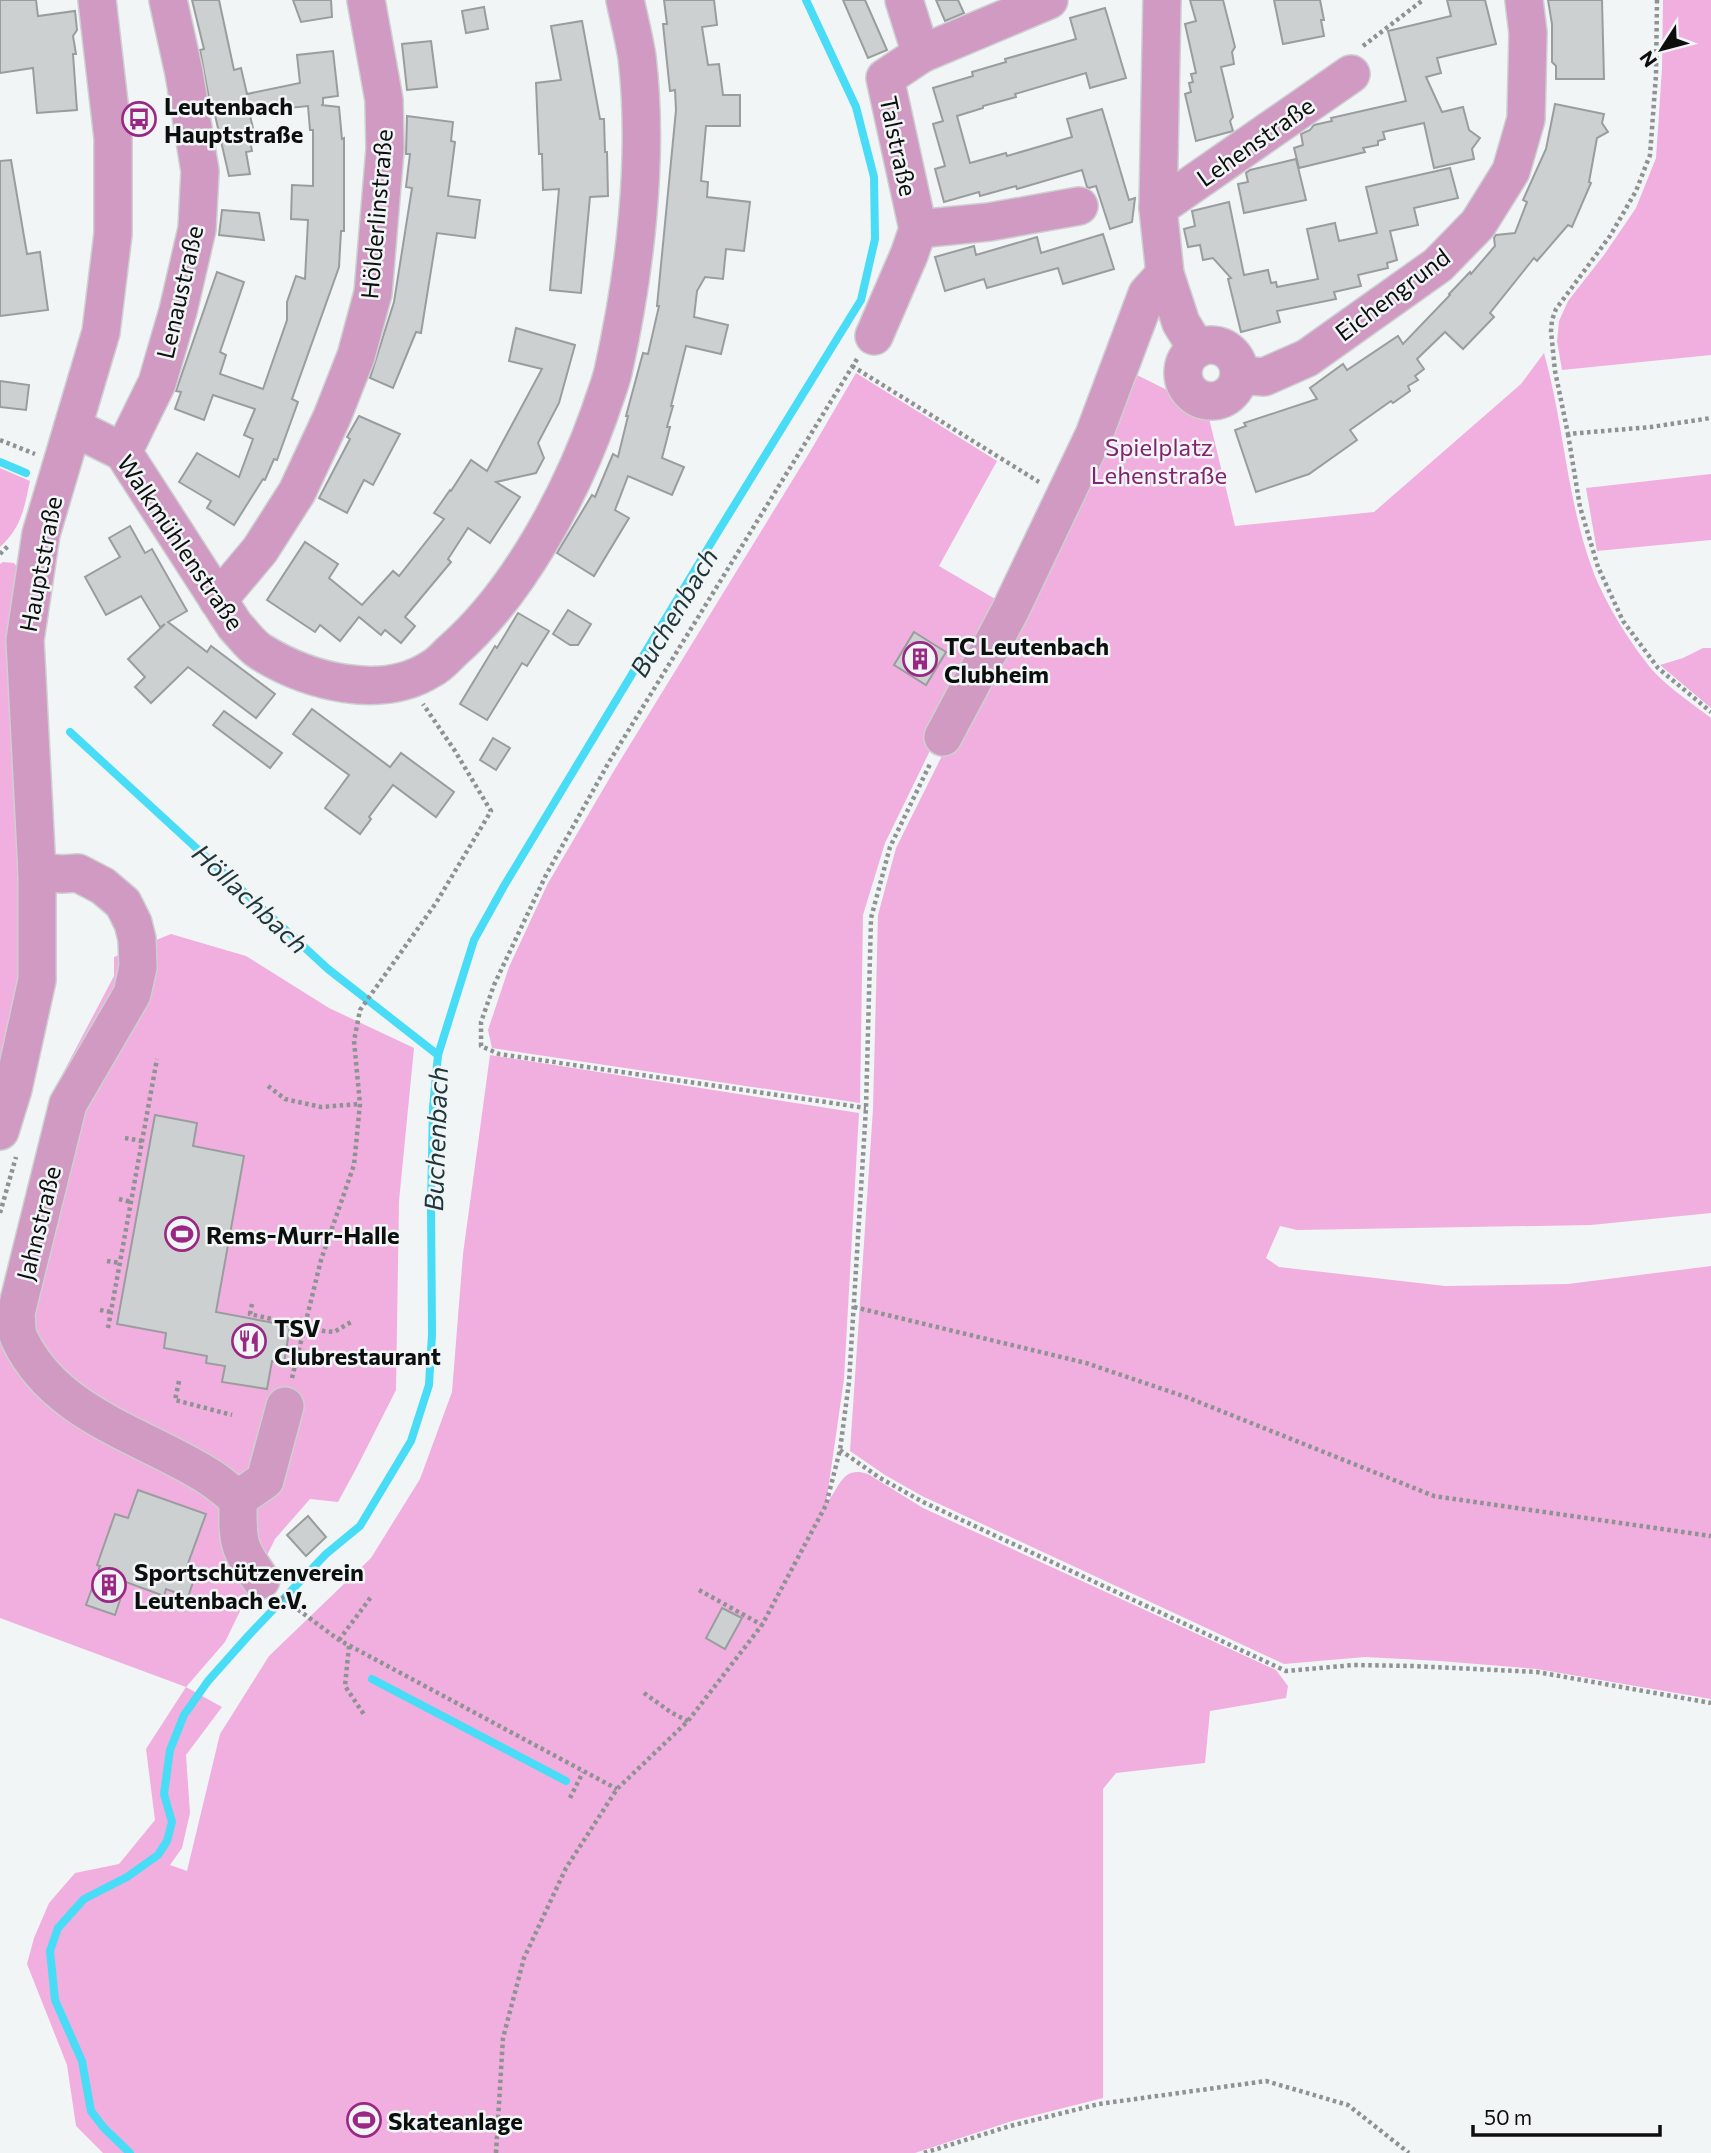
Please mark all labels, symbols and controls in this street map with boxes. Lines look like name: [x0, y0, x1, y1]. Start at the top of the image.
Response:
north arrow: [1627, 14, 1697, 84]
text: N: [1634, 47, 1661, 72]
street label: Lehenstraße: [1191, 90, 1319, 192]
place label: Leutenbach Hauptstraße: [164, 91, 303, 148]
street label: Talstraße: [874, 93, 924, 199]
bus stop icon: Leutenbach Hauptstraße: [120, 100, 158, 138]
street label: Hölderlinstraße: [354, 128, 398, 300]
street label: Lenaustraße: [150, 223, 208, 361]
street label: Eichengrund: [1329, 241, 1455, 347]
park label: Spielplatz Lehenstraße: [1091, 432, 1227, 489]
street label: Walkmühlenstraße: [112, 449, 250, 635]
street label: Hauptstraße: [13, 494, 67, 634]
water label: Buchenbach: [623, 542, 723, 682]
place label: TC Leutenbach Clubheim: [944, 631, 1109, 688]
building icon: TC Leutenbach Clubheim: [901, 640, 939, 678]
water label: Höllachbach: [187, 837, 315, 959]
water label: Buchenbach: [417, 1066, 453, 1212]
street label: Jahnstraße: [10, 1163, 66, 1283]
sports icon: Rems-Murr-Halle: [163, 1215, 201, 1253]
place label: Rems-Murr-Halle: [206, 1220, 400, 1249]
place label: TSV Clubrestaurant: [274, 1313, 441, 1370]
restaurant icon: TSV Clubrestaurant: [230, 1322, 268, 1360]
place label: Sportschützenverein Leutenbach e.V.: [134, 1557, 364, 1614]
building icon: Sportschützenverein Leutenbach e.V.: [90, 1566, 128, 1604]
scale bar: [1473, 2094, 1660, 2138]
sports icon: Skateanlage: [345, 2101, 383, 2139]
text: 50 m: [1484, 2104, 1532, 2129]
place label: Skateanlage: [388, 2106, 523, 2135]

